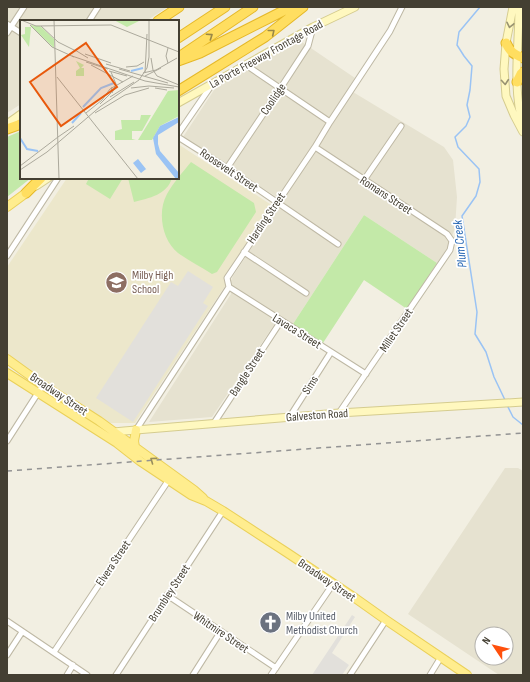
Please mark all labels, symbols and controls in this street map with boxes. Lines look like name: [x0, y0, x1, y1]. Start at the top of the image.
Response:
street label: La Porte Freeway Frontage Road: [207, 17, 326, 92]
inset map: [20, 20, 179, 179]
one-way arrow: [506, 22, 514, 28]
one-way arrow: [267, 30, 274, 37]
one-way arrow: [206, 34, 213, 41]
one-way arrow: [500, 79, 509, 85]
street label: Coolidge: [257, 80, 290, 118]
street label: Roosevelt Street: [197, 145, 261, 196]
street label: Romans Street: [357, 173, 415, 218]
street label: Harding Street: [244, 190, 289, 247]
water label: Plum Creek: [449, 218, 470, 269]
place label: Milby High School: [132, 268, 173, 297]
school or university icon: Milby High School: [103, 269, 129, 295]
street label: Millet Street: [376, 305, 417, 355]
street label: Lavaca Street: [270, 311, 324, 352]
street label: Bangle Street: [226, 345, 269, 399]
street label: Broadway Street: [27, 370, 91, 419]
street label: Sims: [299, 373, 322, 397]
street label: Galveston Road: [286, 406, 349, 425]
one-way arrow: [151, 458, 158, 465]
street label: Elvera Street: [93, 537, 134, 589]
street label: Broadway Street: [295, 556, 359, 605]
street label: Brumbley Street: [145, 562, 194, 625]
street label: Whitmire Street: [190, 608, 252, 657]
place label: Milby United Methodist Church: [286, 609, 358, 638]
church icon: Milby United Methodist Church: [257, 610, 283, 636]
north arrow: [474, 626, 514, 666]
text: N: [479, 634, 493, 647]

